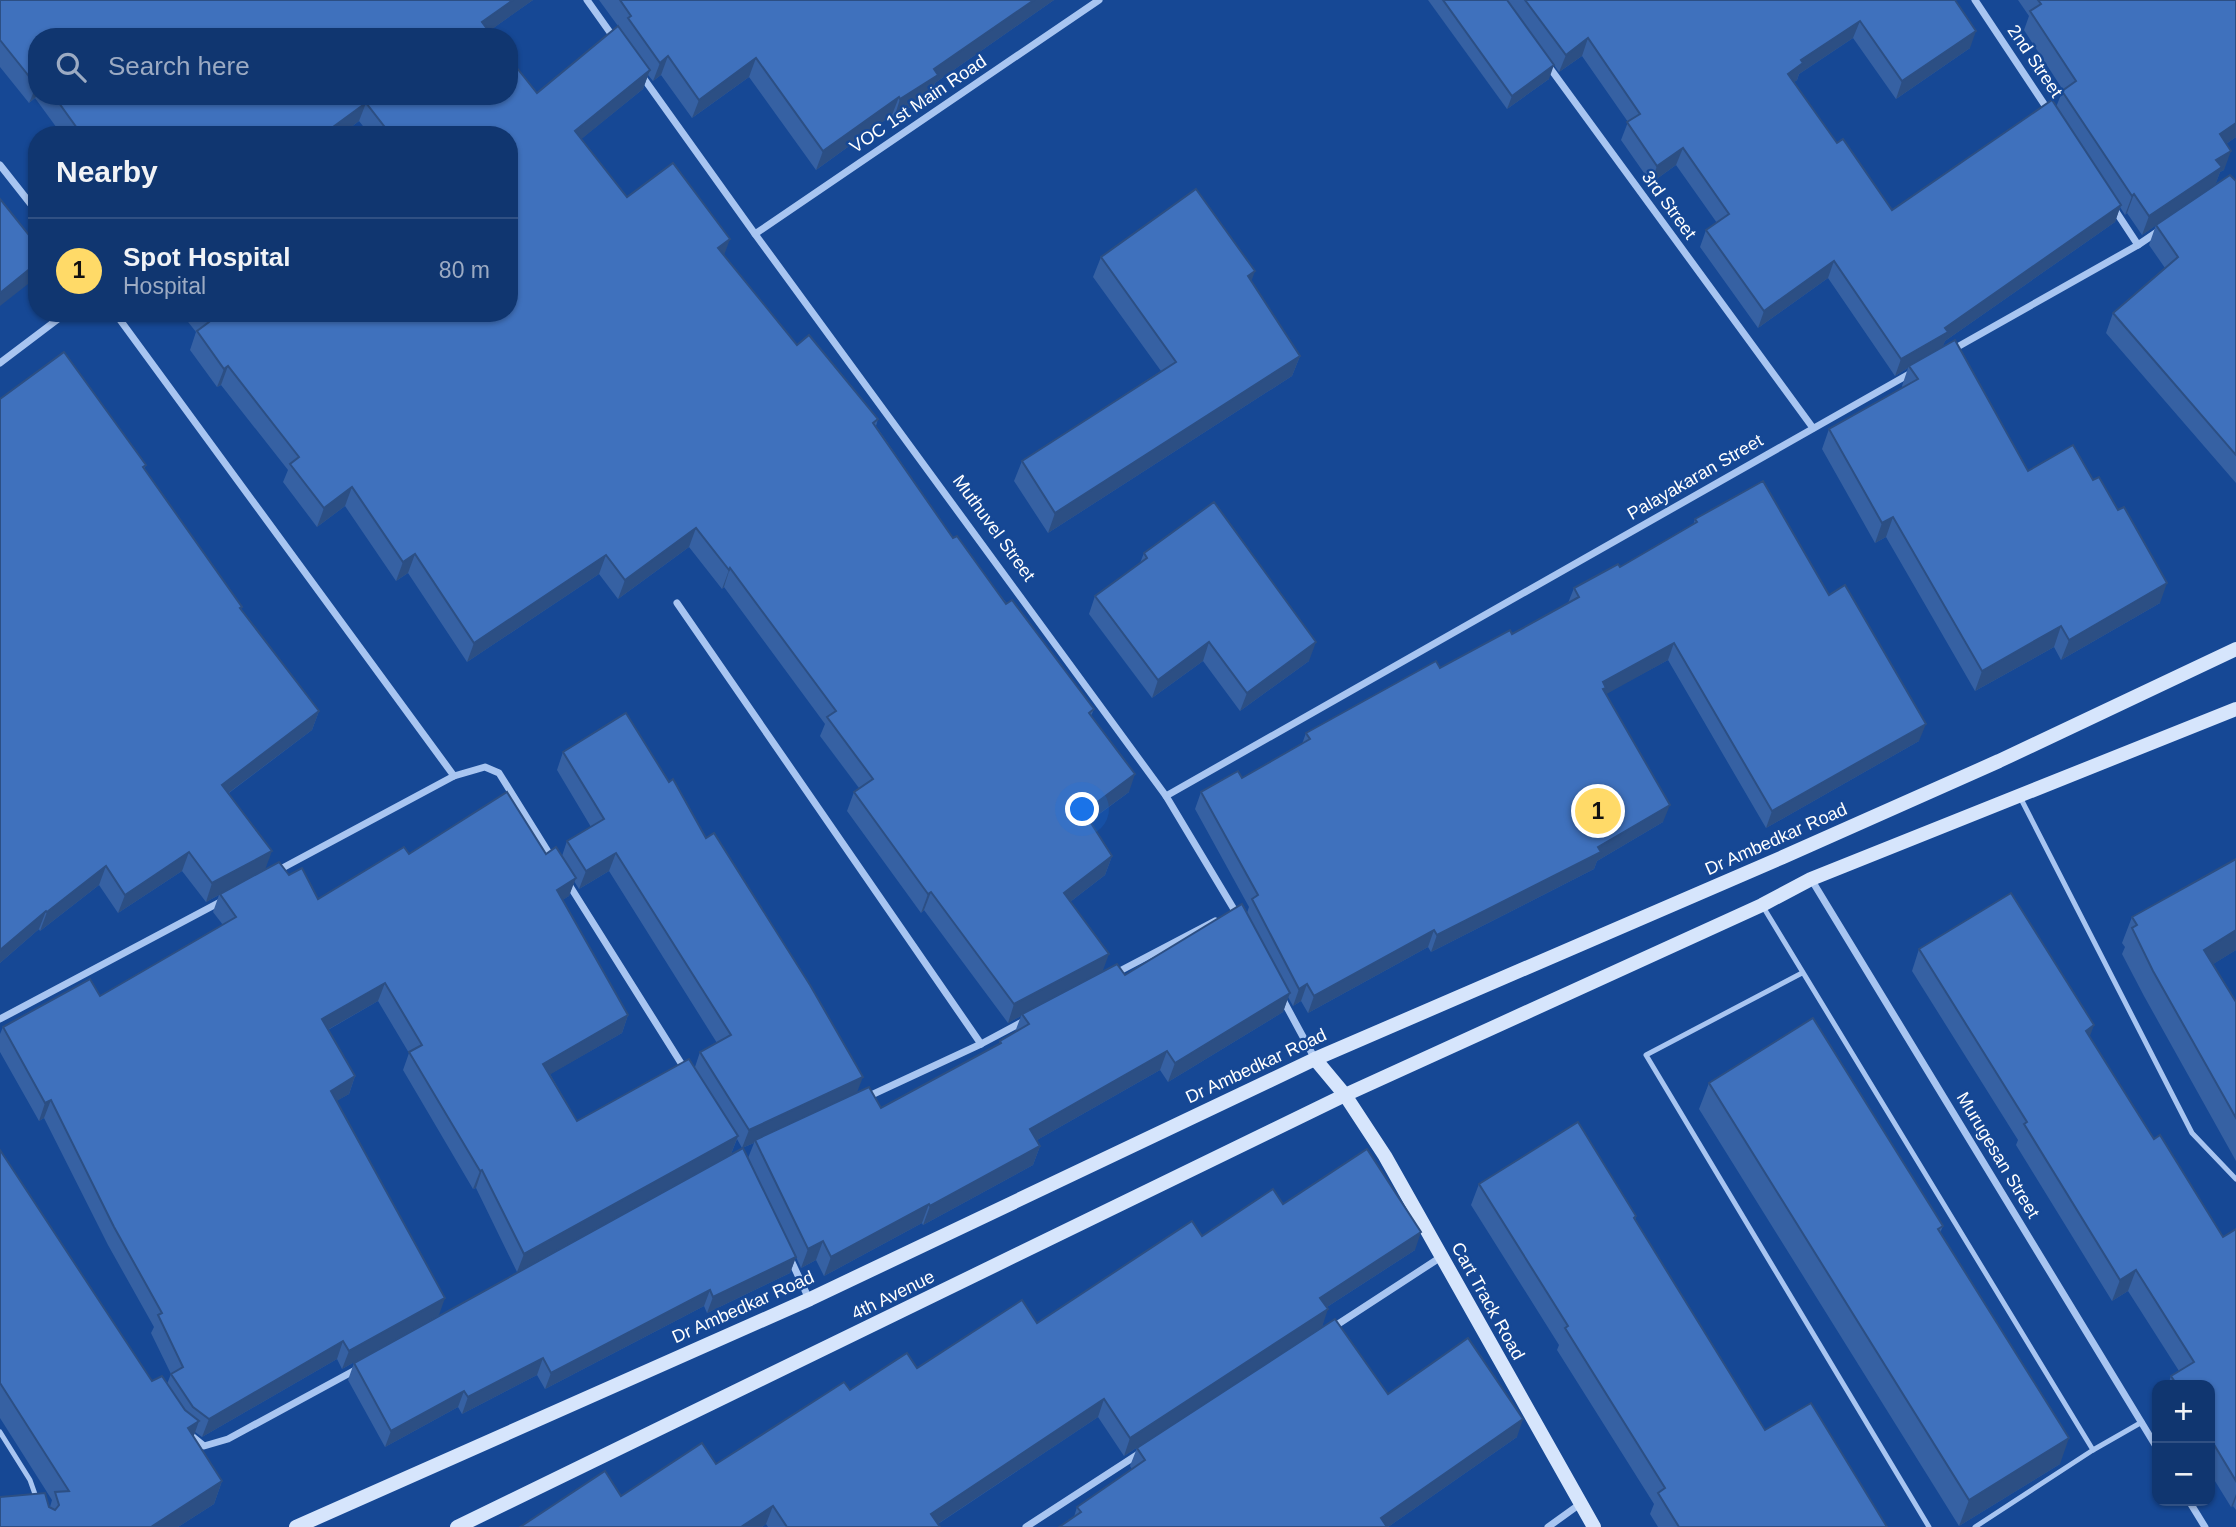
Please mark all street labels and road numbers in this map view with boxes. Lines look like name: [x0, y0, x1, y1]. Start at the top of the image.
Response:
street label: 2nd Street: [2003, 21, 2067, 101]
street label: VOC 1st Main Road: [846, 51, 990, 157]
street label: 3rd Street: [1638, 167, 1700, 243]
street label: Palayakaran Street: [1624, 430, 1766, 524]
street label: Muthuvel Street: [949, 471, 1039, 585]
street label: Dr Ambedkar Road: [1702, 799, 1850, 879]
street label: Dr Ambedkar Road: [1182, 1025, 1330, 1107]
street label: Murugesan Street: [1953, 1089, 2043, 1221]
street label: Cart Track Road: [1447, 1239, 1529, 1363]
street label: 4th Avenue: [848, 1266, 938, 1324]
street label: Dr Ambedkar Road: [669, 1267, 817, 1347]

